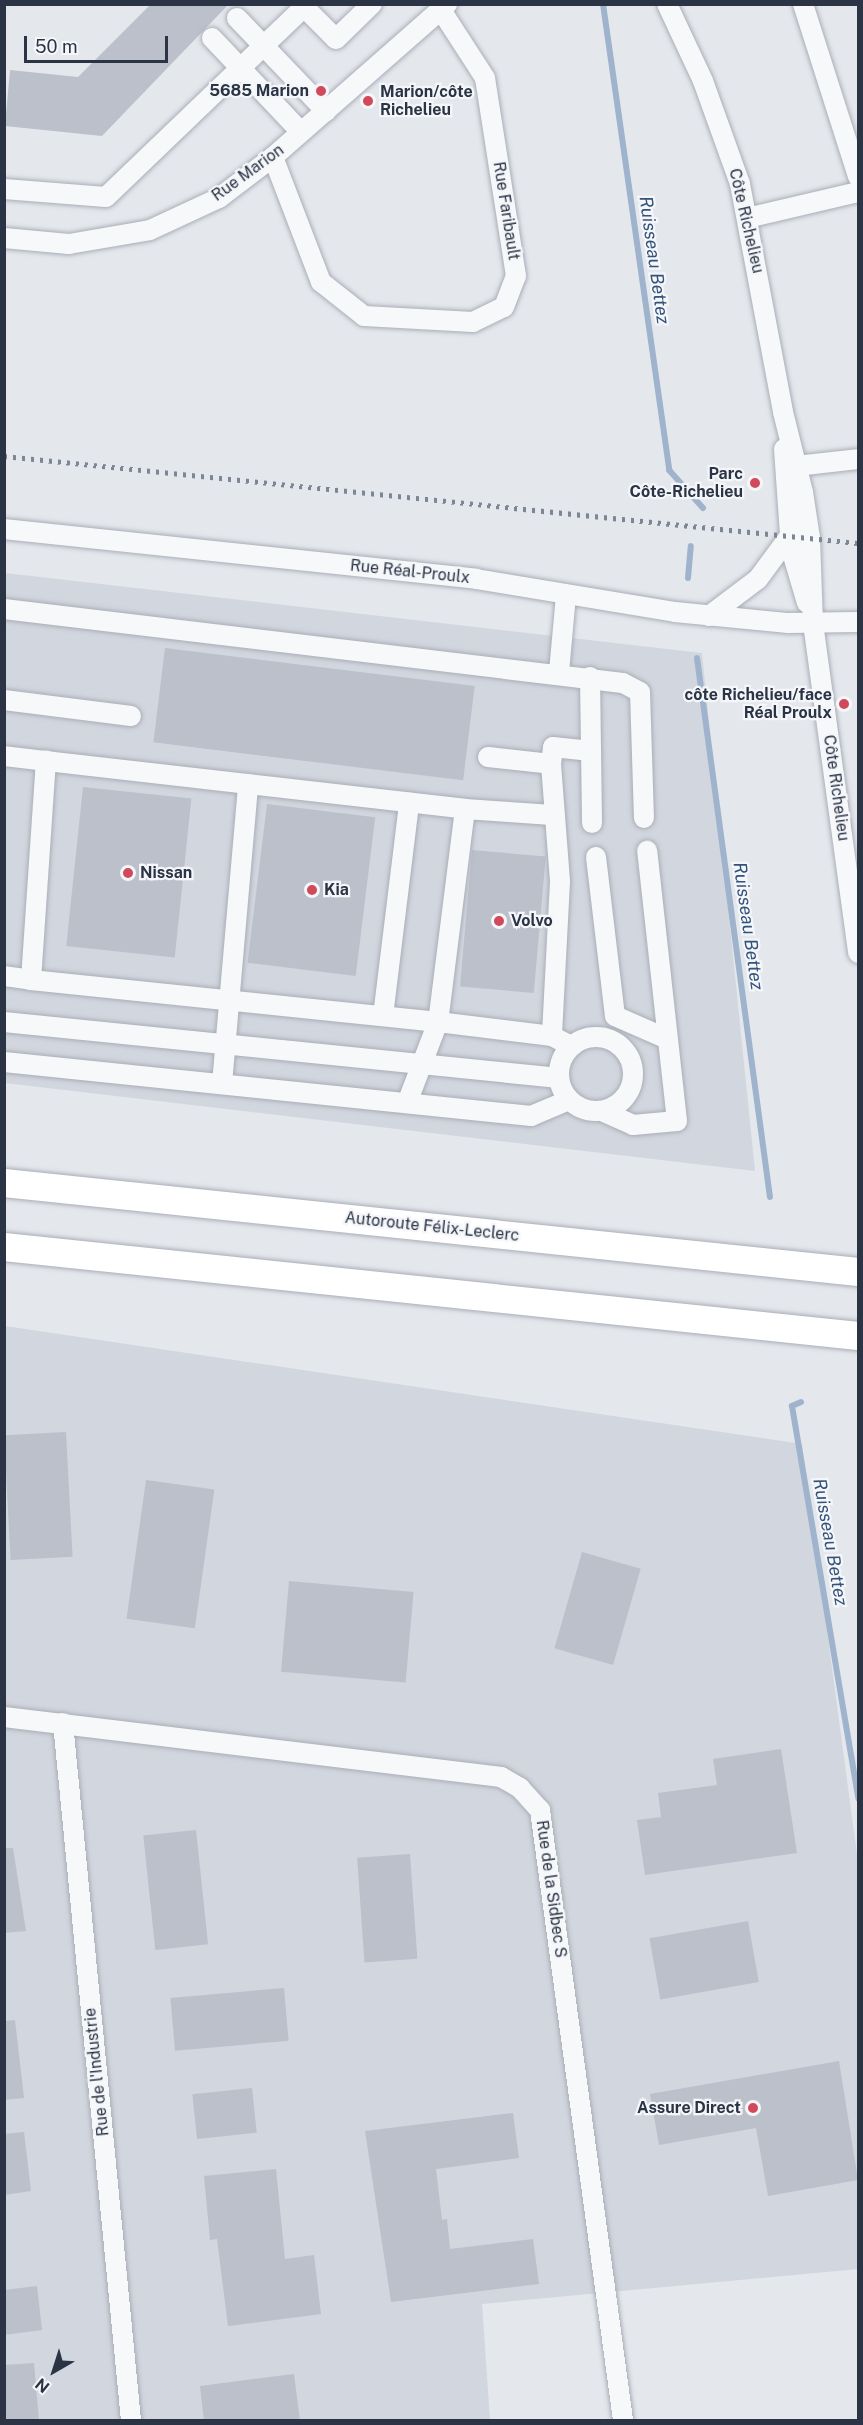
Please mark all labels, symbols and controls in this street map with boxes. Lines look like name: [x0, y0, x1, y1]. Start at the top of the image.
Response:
scale bar: [27, 24, 171, 62]
text: 50 m: [35, 36, 78, 57]
place label: 5685 Marion: [209, 81, 309, 101]
place label: Marion/côte Richelieu: [380, 82, 473, 120]
marker: 5685 Marion: [314, 84, 328, 98]
marker: Marion/côte Richelieu: [361, 94, 375, 108]
street label: Rue Marion: [208, 140, 288, 206]
street label: Rue Faribault: [489, 160, 523, 262]
street label: Côte Richelieu: [725, 167, 767, 275]
water label: Ruisseau Bettez: [634, 195, 674, 325]
place label: Parc Côte-Richelieu: [630, 464, 743, 502]
marker: Parc Côte-Richelieu: [748, 476, 762, 490]
street label: Rue Réal-Proulx: [349, 556, 471, 588]
place label: côte Richelieu/face Réal Proulx: [685, 685, 832, 723]
marker: côte Richelieu/face Réal Proulx: [837, 697, 851, 711]
street label: Côte Richelieu: [819, 734, 853, 842]
water label: Ruisseau Bettez: [728, 861, 768, 991]
place label: Nissan: [140, 863, 192, 883]
marker: Nissan: [121, 866, 135, 880]
place label: Kia: [324, 880, 349, 900]
marker: Kia: [305, 883, 319, 897]
place label: Volvo: [511, 911, 553, 931]
marker: Volvo: [492, 914, 506, 928]
street label: Autoroute Félix-Leclerc: [344, 1208, 520, 1246]
water label: Ruisseau Bettez: [808, 1477, 852, 1607]
street label: Rue de la Sidbec S: [532, 1819, 570, 1959]
street label: Rue de l'Industrie: [81, 2007, 113, 2137]
place label: Assure Direct: [637, 2098, 741, 2118]
marker: Assure Direct: [746, 2101, 760, 2115]
north arrow: [24, 2341, 84, 2401]
text: N: [32, 2374, 53, 2397]

